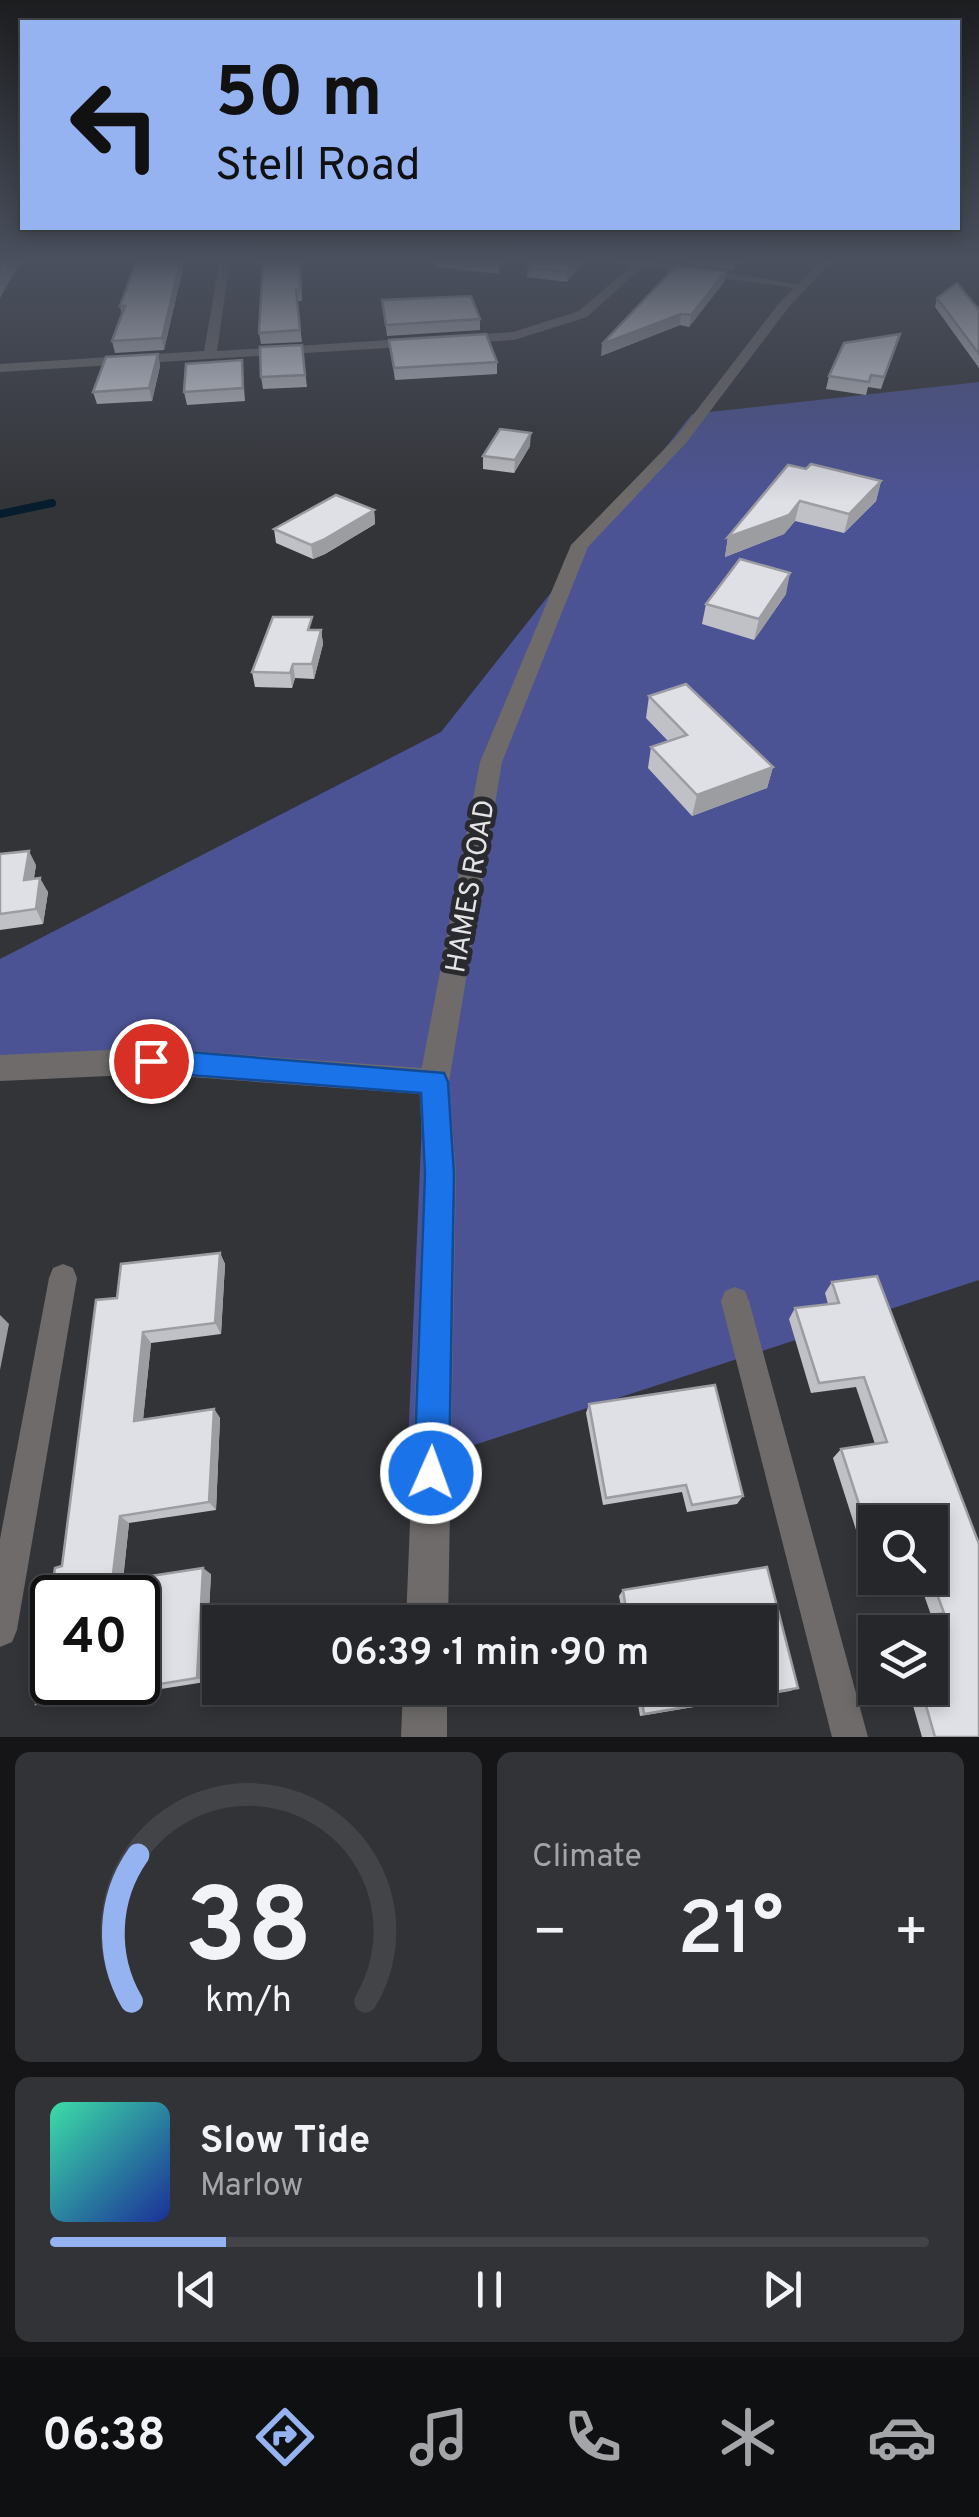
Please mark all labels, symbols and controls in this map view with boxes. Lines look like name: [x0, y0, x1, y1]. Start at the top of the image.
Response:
text: 50 m: [215, 52, 382, 141]
icon: left: [50, 60, 180, 190]
text: Stell Road: [215, 139, 421, 196]
street label: HAMES ROAD: [439, 797, 505, 976]
pin: [109, 1019, 194, 1104]
icon: arrive: [124, 1034, 179, 1089]
position arrow: [379, 1421, 483, 1525]
map controls: [858, 1505, 948, 1705]
button: search: [858, 1505, 948, 1595]
speed limit sign: 40: [30, 1575, 160, 1705]
button: layers: [858, 1615, 948, 1705]
text: 06:39 · 1 min · 90 m: [330, 1630, 649, 1679]
text: Climate: [532, 1838, 642, 1878]
text: 38: [185, 1867, 312, 1999]
text: 21°: [677, 1886, 784, 1981]
text: −: [532, 1900, 567, 1970]
text: +: [894, 1900, 929, 1970]
text: km/h: [205, 1979, 292, 2025]
text: Slow Tide: [200, 2118, 370, 2167]
text: Marlow: [200, 2167, 303, 2207]
icon: previous: [169, 2262, 224, 2317]
icon: pause: [462, 2262, 517, 2317]
icon: next: [755, 2262, 810, 2317]
icon: directions: [250, 2402, 320, 2472]
icon: music: [404, 2402, 474, 2472]
icon: phone: [558, 2402, 628, 2472]
icon: climate: [713, 2402, 783, 2472]
icon: car: [867, 2402, 937, 2472]
text: 06:38: [42, 2409, 166, 2466]

